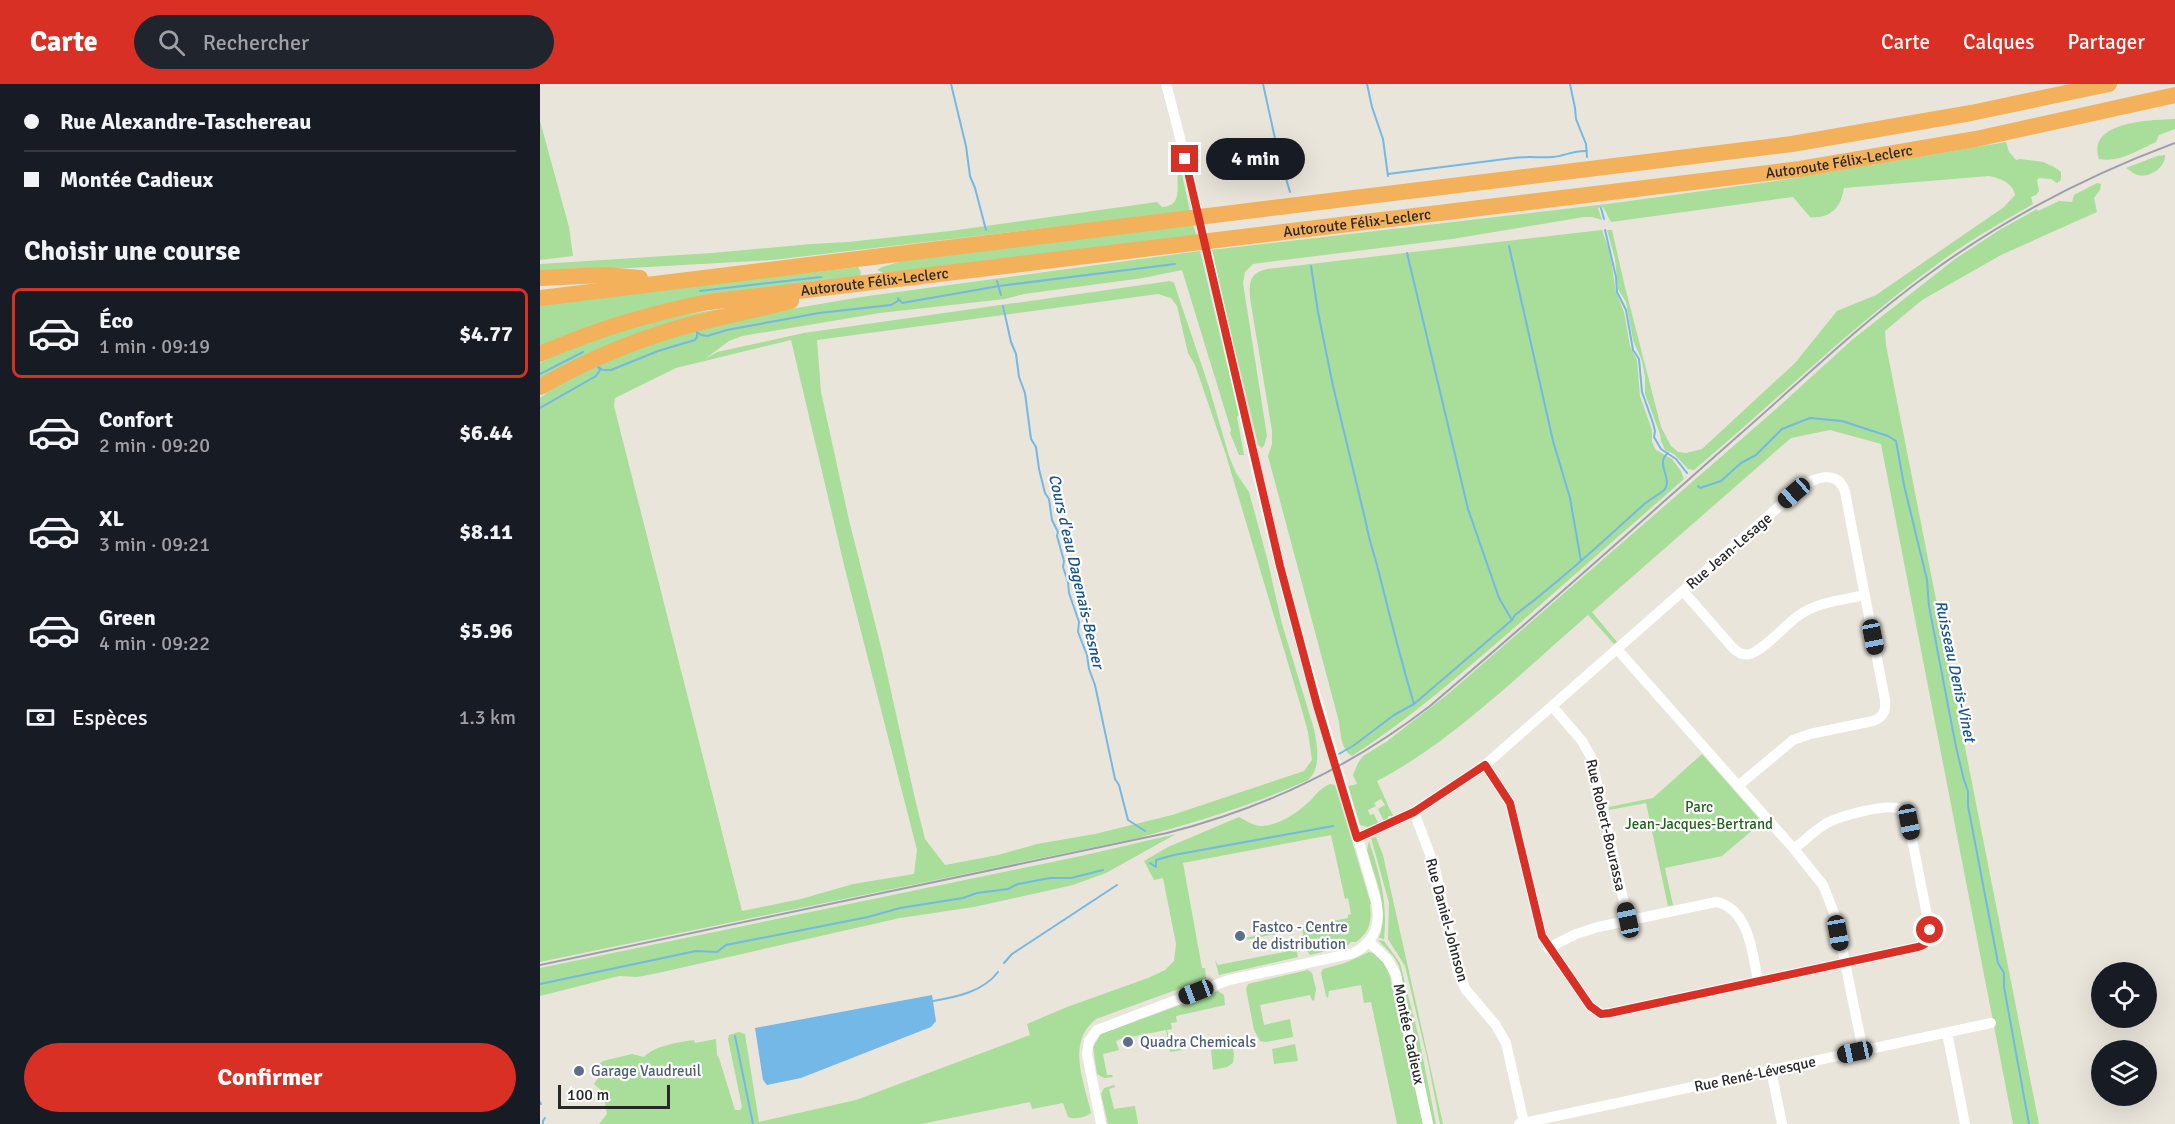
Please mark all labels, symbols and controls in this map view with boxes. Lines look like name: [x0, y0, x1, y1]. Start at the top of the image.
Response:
search box: [134, 15, 554, 69]
text: Carte: [30, 25, 98, 59]
icon: search: [155, 26, 188, 59]
text: Rechercher: [203, 29, 309, 56]
text: Carte: [1881, 29, 1930, 55]
text: Calques: [1963, 29, 2034, 55]
text: Partager: [2067, 29, 2145, 55]
text: Rue Alexandre-Taschereau: [60, 108, 311, 135]
callout: 4 min: [1206, 138, 1305, 180]
street label: Autoroute Félix-Leclerc: [1765, 141, 1914, 182]
route end: [1171, 145, 1198, 172]
text: 4 min: [1231, 146, 1280, 171]
text: Montée Cadieux: [60, 166, 213, 193]
street label: Autoroute Félix-Leclerc: [1282, 205, 1432, 241]
text: Choisir une course: [24, 235, 241, 268]
street label: Autoroute Félix-Leclerc: [800, 264, 950, 300]
icon: car: [27, 306, 81, 360]
text: Éco: [99, 307, 133, 334]
text: $4.77: [459, 320, 513, 347]
text: 1 min · 09:19: [99, 334, 210, 359]
icon: car: [27, 405, 81, 459]
text: Confort: [99, 406, 173, 433]
text: $6.44: [459, 419, 513, 446]
text: 2 min · 09:20: [99, 433, 210, 458]
water label: Cours d'eau Dagenais-Besner: [1044, 472, 1109, 672]
car: [1775, 474, 1813, 512]
icon: car: [27, 504, 81, 558]
text: XL: [99, 505, 124, 532]
street label: Rue Jean-Lesage: [1683, 509, 1775, 593]
text: $8.11: [459, 518, 513, 545]
text: 3 min · 09:21: [99, 532, 210, 557]
water label: Ruisseau Denis-Vinet: [1930, 599, 1980, 746]
icon: car: [27, 603, 81, 657]
text: Green: [99, 604, 156, 631]
text: $5.96: [459, 617, 513, 644]
car: [1861, 618, 1885, 656]
text: 4 min · 09:22: [99, 631, 210, 656]
icon: cash: [24, 701, 57, 734]
text: Espèces: [72, 704, 148, 731]
text: 1.3 km: [459, 705, 516, 730]
street label: Rue Robert-Bourassa: [1582, 757, 1630, 893]
park label: Parc Jean-Jacques-Bertrand: [1625, 798, 1773, 833]
car: [1897, 803, 1921, 841]
street label: Rue Daniel-Johnson: [1422, 856, 1472, 984]
car: [1615, 901, 1641, 939]
car: [1826, 914, 1850, 952]
route start: [1916, 916, 1943, 943]
place label: Fastco - Centre de distribution: [1252, 918, 1348, 953]
marker: Fastco - Centre de distribution: [1233, 929, 1247, 943]
map controls: [2091, 962, 2157, 1106]
button: locate: [2091, 962, 2157, 1028]
car: [1176, 977, 1216, 1007]
street label: Montée Cadieux: [1390, 982, 1428, 1086]
place label: Quadra Chemicals: [1140, 1033, 1257, 1051]
marker: Quadra Chemicals: [1121, 1035, 1135, 1049]
car: [1836, 1039, 1874, 1065]
button: layers: [2091, 1040, 2157, 1106]
button: Confirmer: [24, 1043, 516, 1112]
street label: Rue René-Lévesque: [1692, 1052, 1818, 1096]
place label: Garage Vaudreuil: [591, 1062, 701, 1080]
marker: Garage Vaudreuil: [572, 1064, 586, 1078]
scale bar: [558, 1082, 670, 1110]
text: 100 m: [567, 1085, 609, 1105]

